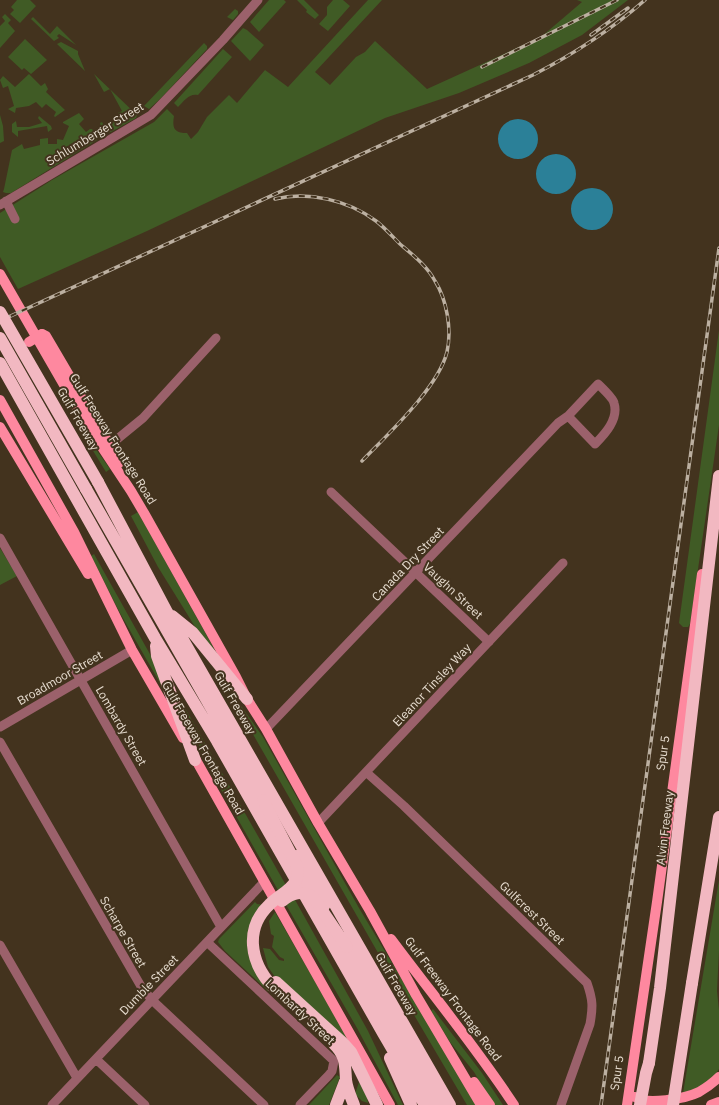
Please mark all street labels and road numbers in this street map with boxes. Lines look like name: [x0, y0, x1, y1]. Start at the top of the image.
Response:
street label: Schlumberger Street: [43, 99, 146, 169]
street label: Gulf Freeway Frontage Road: [67, 370, 160, 507]
street label: Gulf Freeway: [54, 384, 103, 453]
street label: Canada Dry Street: [368, 523, 447, 604]
street label: Vaughn Street: [420, 559, 486, 622]
street label: Eleanor Tinsley Way: [389, 640, 474, 729]
street label: Broadmoor Street: [14, 647, 105, 708]
street label: Gulf Freeway: [211, 668, 260, 737]
street label: Gulf Freeway Frontage Road: [159, 678, 248, 817]
street label: Lombardy Street: [93, 683, 150, 768]
street label: Spur 5: [653, 734, 672, 771]
street label: Alvin Freeway: [653, 790, 677, 866]
street label: Gulfcrest Street: [497, 878, 568, 948]
street label: Scharpe Street: [97, 893, 150, 970]
street label: Gulf Freeway Frontage Road: [402, 934, 505, 1064]
street label: Gulf Freeway: [372, 949, 421, 1018]
street label: Dumble Street: [116, 951, 181, 1018]
street label: Lombardy Street: [262, 976, 338, 1048]
street label: Spur 5: [607, 1054, 626, 1091]

